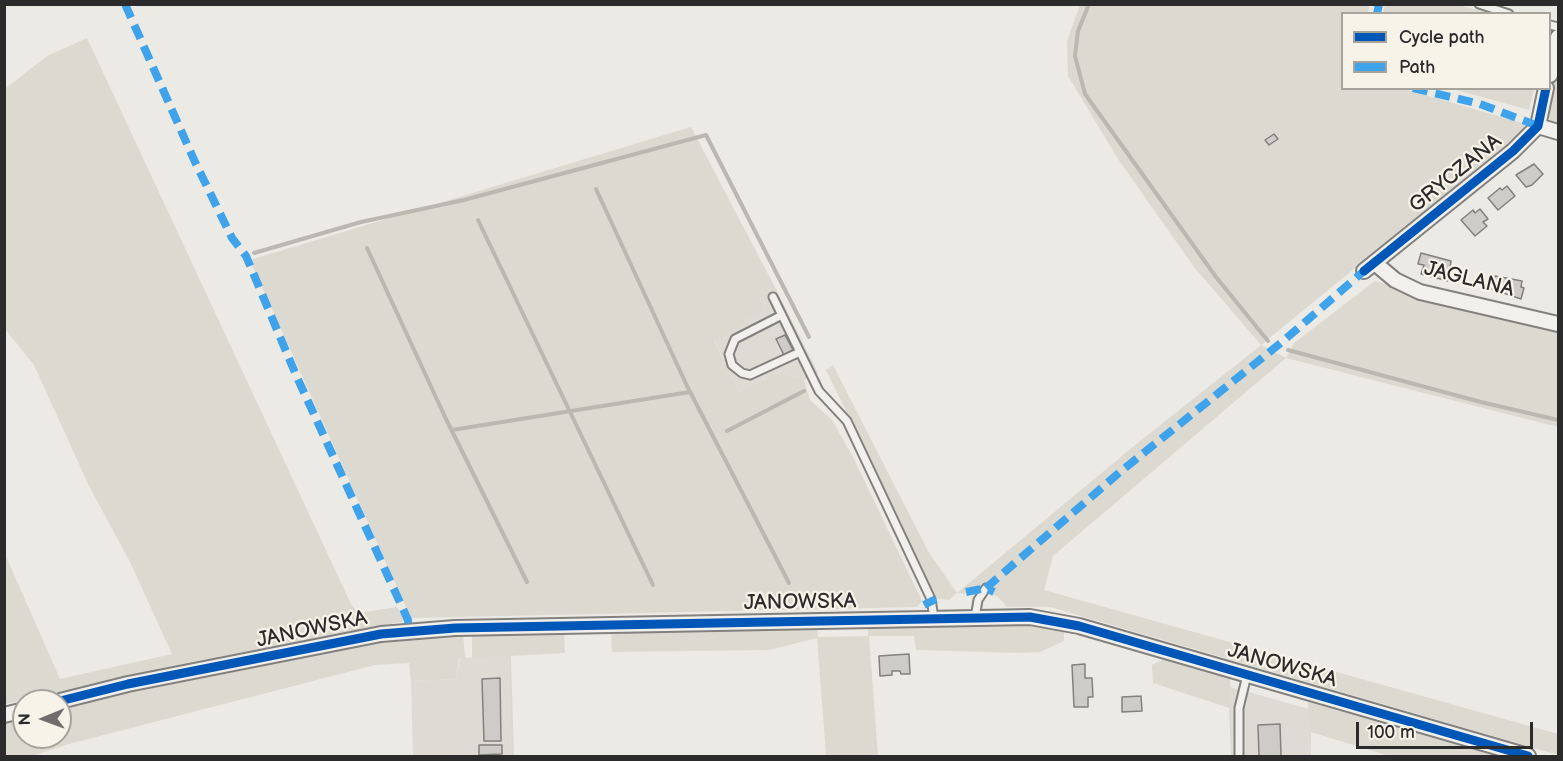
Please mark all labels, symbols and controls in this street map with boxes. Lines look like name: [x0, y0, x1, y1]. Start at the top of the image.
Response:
legend: [1341, 12, 1551, 90]
text: Cycle path: [1399, 27, 1485, 48]
text: Path: [1399, 57, 1435, 78]
street label: GRYCZANA: [1405, 129, 1507, 219]
street label: JAGLANA: [1422, 257, 1516, 303]
street label: JANOWSKA: [744, 589, 856, 617]
street label: JANOWSKA: [254, 606, 370, 654]
street label: JANOWSKA: [1225, 638, 1339, 694]
north arrow: [12, 689, 72, 749]
scale bar: [1359, 710, 1536, 748]
text: N: [16, 713, 35, 725]
text: 100 m: [1367, 722, 1415, 743]

